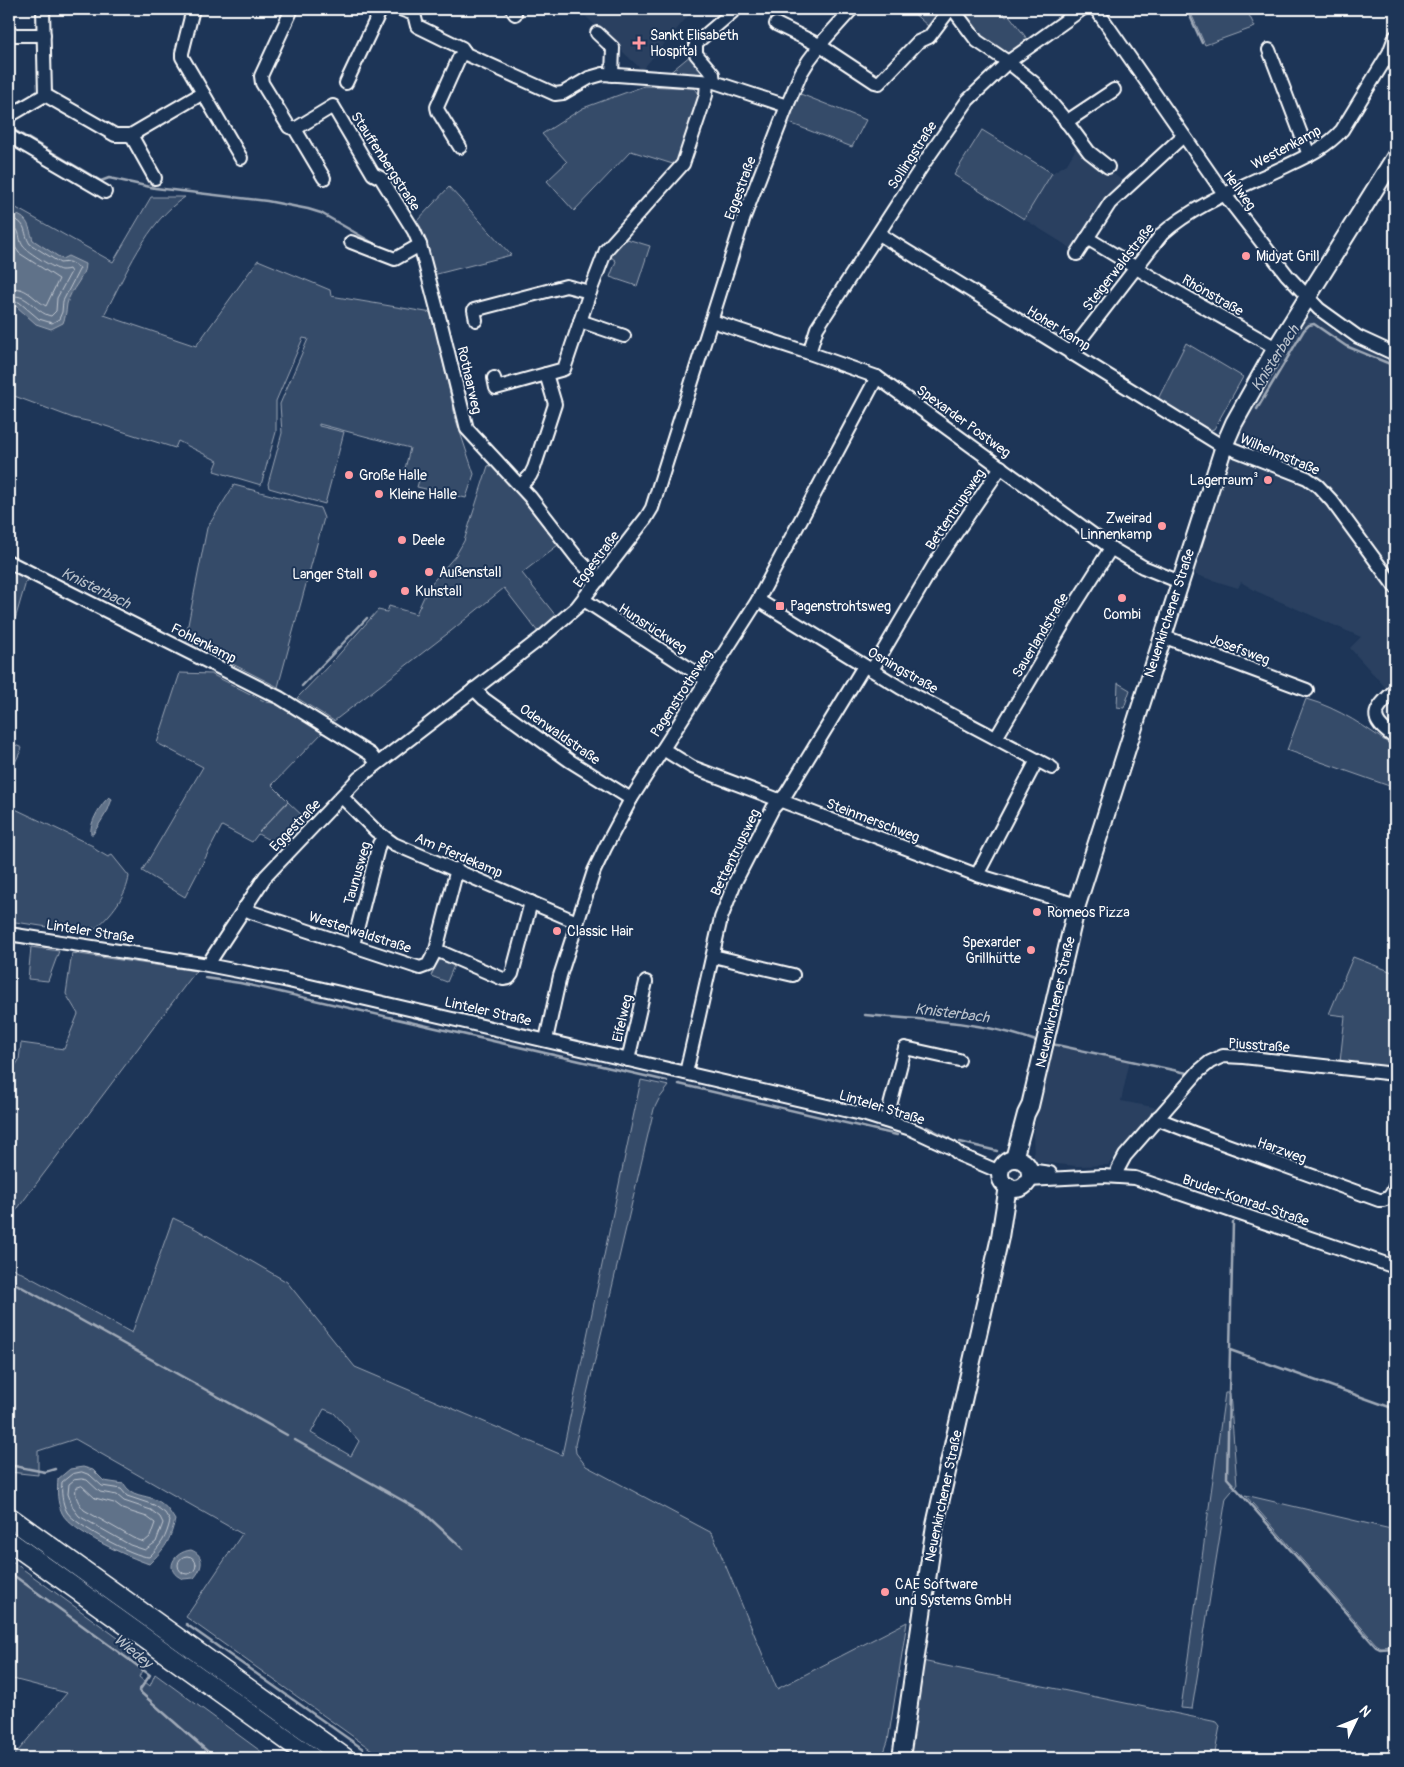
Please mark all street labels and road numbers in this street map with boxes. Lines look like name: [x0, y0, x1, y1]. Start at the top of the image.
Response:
street label: Stauffenbergstraße: [347, 109, 424, 214]
street label: Sollingstraße: [884, 118, 941, 192]
street label: Westenkamp: [1248, 122, 1324, 173]
street label: Eggestraße: [721, 154, 760, 222]
street label: Hellweg: [1219, 167, 1260, 214]
street label: Steigerwaldstraße: [1079, 220, 1158, 314]
street label: Rhönstraße: [1179, 271, 1246, 320]
street label: Hoher Kamp: [1024, 302, 1094, 355]
street label: Rothaarweg: [453, 344, 486, 416]
street label: Spexarder Postweg: [913, 381, 1014, 461]
street label: Wilhelmstraße: [1237, 430, 1322, 479]
street label: Bettentrupsweg: [922, 465, 989, 553]
street label: Eggestraße: [570, 528, 623, 591]
street label: Neuenkirchener Straße: [1141, 547, 1198, 680]
street label: Sauerlandstraße: [1009, 590, 1072, 681]
street label: Hunsrückweg: [615, 600, 690, 657]
street label: Fohlenkamp: [168, 620, 240, 667]
street label: Josefsweg: [1207, 630, 1272, 669]
street label: Osningstraße: [865, 643, 941, 697]
street label: Pagenstrothsweg: [647, 646, 716, 740]
street label: Odenwaldstraße: [516, 700, 603, 769]
street label: Steinmerschweg: [824, 795, 922, 846]
street label: Eggestraße: [266, 796, 325, 855]
street label: Bettentrupsweg: [707, 806, 764, 898]
street label: Am Pferdekamp: [412, 829, 506, 882]
street label: Taunusweg: [340, 840, 375, 907]
street label: Westerwaldstraße: [306, 908, 413, 957]
street label: Linteler Straße: [45, 916, 135, 947]
street label: Neuenkirchener Straße: [1032, 935, 1079, 1069]
street label: Linteler Straße: [443, 993, 533, 1030]
street label: Eifelweg: [609, 993, 636, 1044]
street label: Piusstraße: [1228, 1035, 1290, 1056]
street label: Linteler Straße: [837, 1086, 927, 1129]
street label: Harzweg: [1255, 1134, 1309, 1167]
street label: Bruder-Konrad-Straße: [1180, 1171, 1311, 1230]
street label: Neuenkirchener Straße: [921, 1429, 966, 1564]

